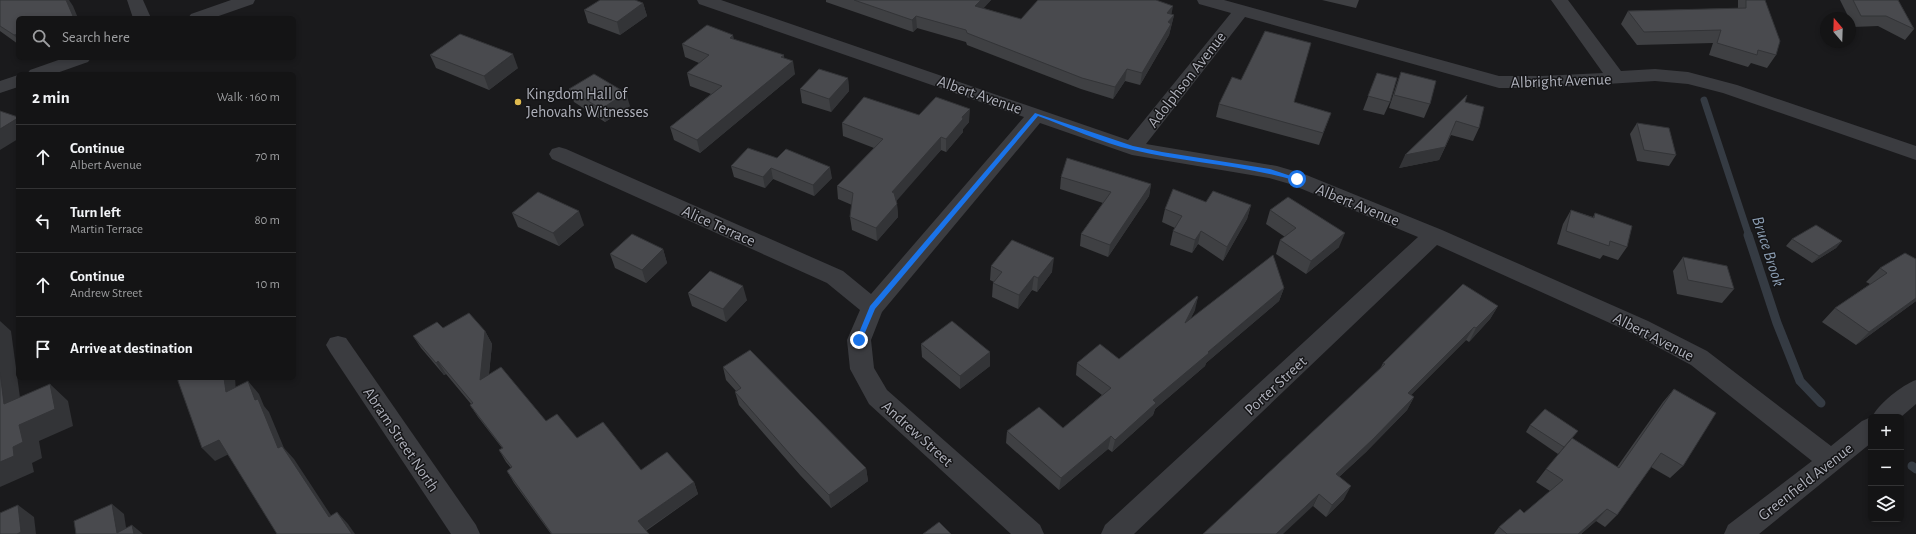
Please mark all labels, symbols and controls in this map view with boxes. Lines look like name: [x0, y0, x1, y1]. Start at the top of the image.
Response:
north arrow: [1820, 12, 1856, 48]
search box: [16, 16, 296, 60]
icon: search: [30, 27, 52, 49]
street label: Adolphson Avenue: [1145, 29, 1229, 131]
text: Search here: [62, 30, 130, 45]
street label: Albright Avenue: [1510, 71, 1612, 91]
street label: Albert Avenue: [935, 73, 1024, 117]
place label: Kingdom Hall of Jehovahs Witnesses: [526, 86, 649, 120]
text: 2 min: [32, 89, 70, 106]
text: Walk · 160 m: [217, 91, 280, 104]
marker: Kingdom Hall of Jehovahs Witnesses: [513, 97, 523, 107]
text: Continue: [70, 141, 125, 156]
icon: ahead: [32, 146, 54, 168]
text: 70 m: [255, 150, 280, 163]
text: Albert Avenue: [70, 159, 142, 172]
route start: [1288, 170, 1306, 188]
street label: Albert Avenue: [1314, 181, 1402, 229]
street label: Alice Terrace: [679, 203, 758, 249]
text: Turn left: [70, 205, 121, 220]
icon: left: [32, 210, 54, 232]
text: 80 m: [254, 214, 280, 227]
water label: Bruce Brook: [1749, 214, 1788, 288]
text: Martin Terrace: [70, 223, 143, 236]
text: Continue: [70, 269, 125, 284]
icon: ahead: [32, 274, 54, 296]
text: 10 m: [256, 278, 280, 291]
text: Andrew Street: [70, 287, 143, 300]
street label: Albert Avenue: [1611, 310, 1697, 364]
route end: [850, 331, 868, 349]
icon: arrive: [32, 338, 54, 360]
text: Arrive at destination: [70, 341, 193, 356]
street label: Porter Street: [1242, 353, 1310, 418]
street label: Abram Street North: [360, 384, 442, 495]
street label: Andrew Street: [879, 398, 956, 470]
map controls: [1868, 414, 1904, 522]
button: +: [1868, 414, 1904, 450]
street label: Greenfield Avenue: [1755, 440, 1856, 524]
button: −: [1868, 450, 1904, 486]
button: layers: [1868, 486, 1904, 522]

